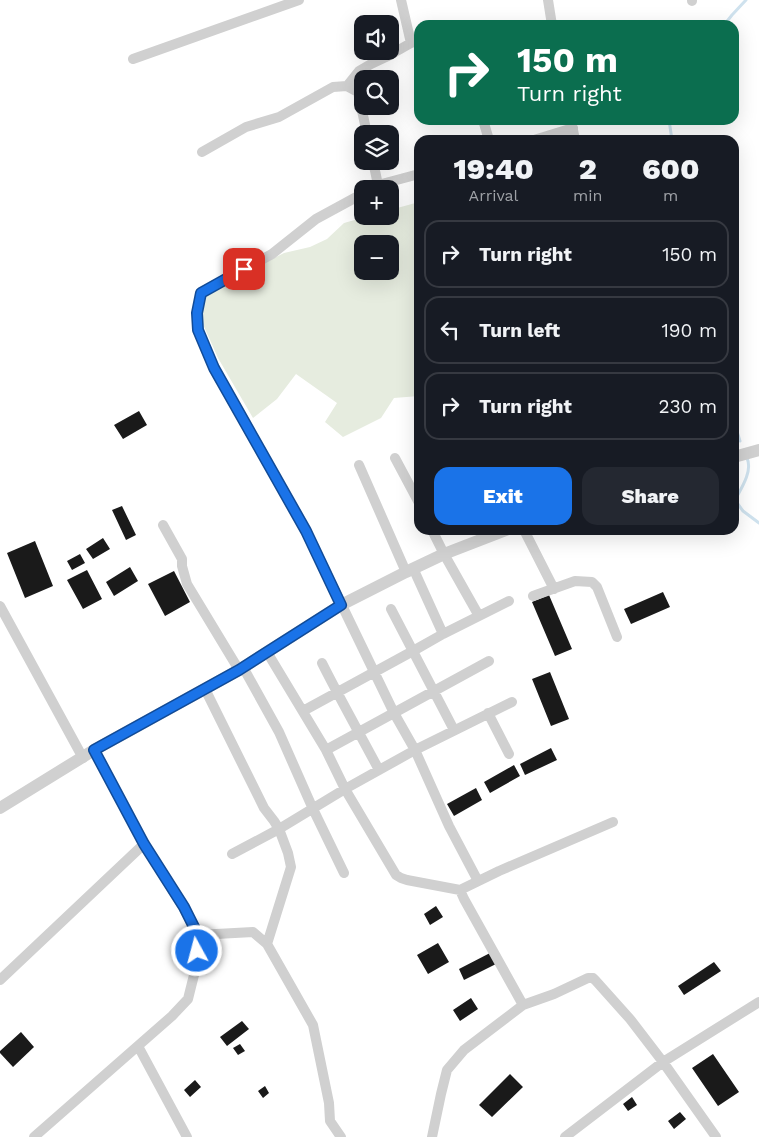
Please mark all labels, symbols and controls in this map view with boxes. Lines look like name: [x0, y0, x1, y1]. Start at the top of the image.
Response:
map controls: [354, 15, 399, 280]
button: sound: [354, 15, 399, 60]
text: 150 m: [517, 39, 618, 81]
icon: right: [434, 40, 499, 105]
button: search: [354, 70, 399, 115]
text: Turn right: [517, 81, 622, 106]
button: layers: [354, 125, 399, 170]
text: 19:40: [453, 151, 534, 186]
text: 2: [579, 151, 597, 186]
text: 600: [642, 151, 700, 186]
button: +: [354, 180, 399, 225]
text: Arrival: [469, 186, 519, 205]
text: min: [573, 186, 603, 205]
text: m: [663, 186, 678, 205]
button: −: [354, 235, 399, 280]
icon: right: [436, 240, 464, 268]
text: Turn right: [479, 243, 572, 266]
text: 150 m: [662, 243, 717, 266]
pin: [223, 248, 265, 290]
icon: arrive: [230, 255, 258, 283]
icon: left: [436, 316, 464, 344]
text: Turn left: [479, 319, 560, 342]
text: 190 m: [661, 319, 717, 342]
icon: right: [436, 392, 464, 420]
text: Turn right: [479, 395, 572, 418]
text: 230 m: [658, 395, 717, 418]
button: Exit: [434, 467, 572, 525]
button: Share: [582, 467, 719, 525]
position arrow: [170, 924, 222, 976]

